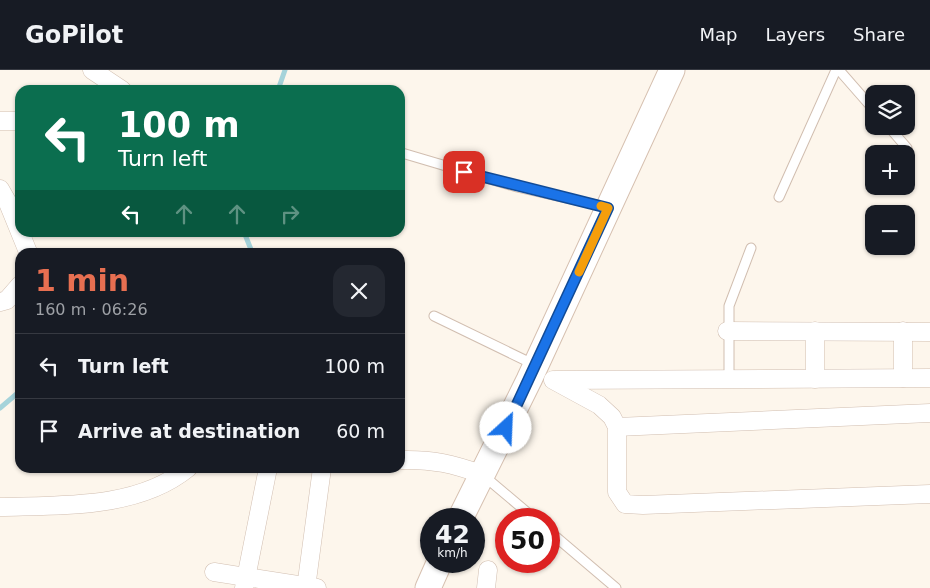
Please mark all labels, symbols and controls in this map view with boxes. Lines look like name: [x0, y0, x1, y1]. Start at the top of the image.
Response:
text: GoPilot: [25, 21, 123, 49]
text: Map: [699, 24, 737, 45]
text: Layers: [765, 24, 825, 45]
text: Share: [853, 24, 905, 45]
map controls: [865, 85, 915, 255]
button: layers: [865, 85, 915, 135]
icon: left: [35, 105, 100, 170]
text: 100 m: [118, 105, 240, 145]
button: +: [865, 145, 915, 195]
text: Turn left: [118, 146, 207, 171]
pin: [443, 151, 485, 193]
icon: arrive: [450, 158, 478, 186]
icon: left: [117, 200, 145, 228]
icon: ahead: [170, 200, 198, 228]
icon: ahead: [223, 200, 251, 228]
icon: right: [276, 200, 304, 228]
button: −: [865, 205, 915, 255]
text: 1 min: [35, 263, 129, 298]
button: close: [333, 265, 385, 317]
text: 160 m · 06:26: [35, 300, 148, 319]
icon: left: [35, 352, 63, 380]
text: Turn left: [78, 355, 169, 377]
text: 100 m: [324, 355, 385, 377]
position arrow: [479, 401, 531, 453]
icon: arrive: [35, 417, 63, 445]
text: Arrive at destination: [78, 420, 300, 442]
text: 60 m: [336, 420, 385, 442]
speed limit sign: 50: [495, 508, 560, 573]
text: 42: [435, 520, 470, 549]
text: km/h: [437, 546, 468, 560]

